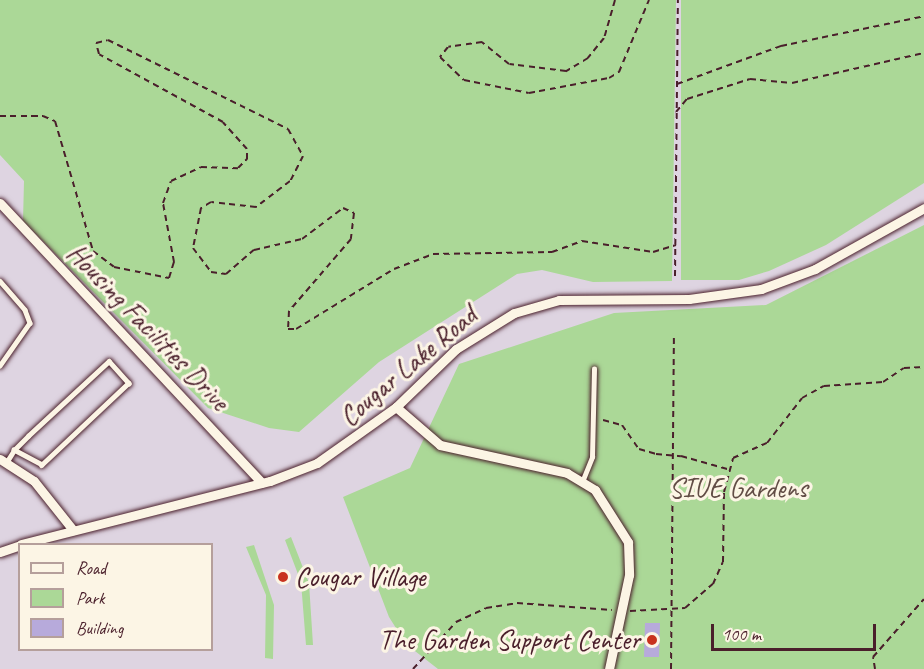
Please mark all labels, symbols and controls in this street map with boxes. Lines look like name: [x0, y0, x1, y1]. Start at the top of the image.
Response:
street label: Housing Facilities Drive: [60, 236, 236, 418]
street label: Cougar Lake Road: [333, 299, 483, 433]
park label: SIUE Gardens: [669, 471, 807, 505]
legend: [18, 543, 213, 651]
text: Road: [76, 557, 106, 579]
place label: Cougar Village: [295, 560, 425, 594]
marker: Cougar Village: [276, 570, 290, 584]
text: Park: [76, 587, 105, 609]
scale bar: [714, 612, 879, 650]
text: Building: [76, 617, 123, 639]
place label: The Garden Support Center: [378, 623, 640, 657]
text: 100 m: [722, 623, 761, 645]
marker: The Garden Support Center: [645, 633, 659, 647]

